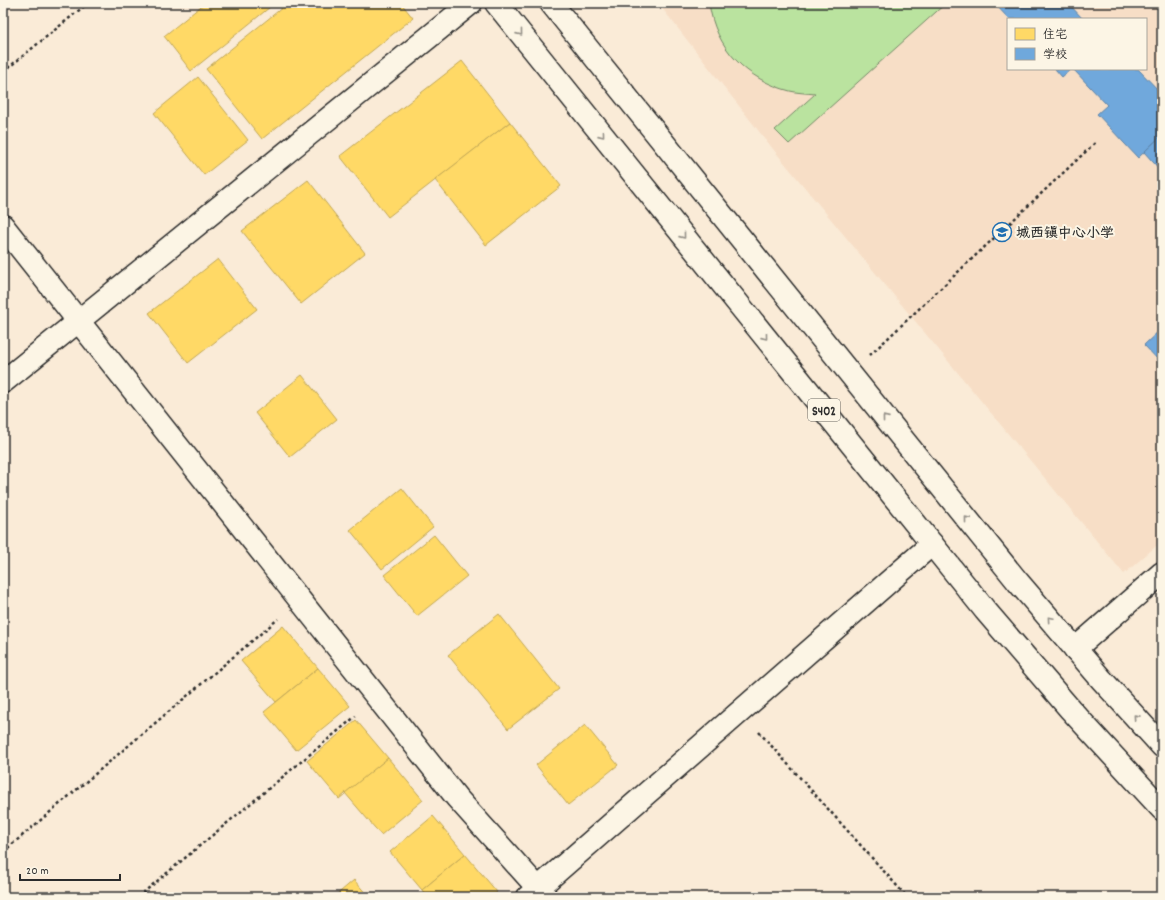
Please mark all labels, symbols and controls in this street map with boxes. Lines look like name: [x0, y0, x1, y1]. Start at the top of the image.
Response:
legend: [1007, 18, 1147, 70]
text: 住宅: [1043, 27, 1067, 44]
one-way arrow: [516, 29, 523, 36]
text: 学校: [1043, 47, 1067, 64]
one-way arrow: [597, 130, 604, 137]
school or university icon: 城西镇中心小学: [991, 221, 1013, 243]
place label: 城西镇中心小学: [1016, 224, 1114, 244]
one-way arrow: [679, 231, 686, 238]
one-way arrow: [760, 333, 767, 340]
road number: S402: [808, 399, 840, 421]
one-way arrow: [883, 415, 890, 423]
one-way arrow: [964, 517, 971, 524]
one-way arrow: [1047, 617, 1054, 624]
one-way arrow: [1133, 714, 1140, 722]
scale bar: [20, 856, 120, 882]
text: 20 m: [26, 863, 49, 880]

